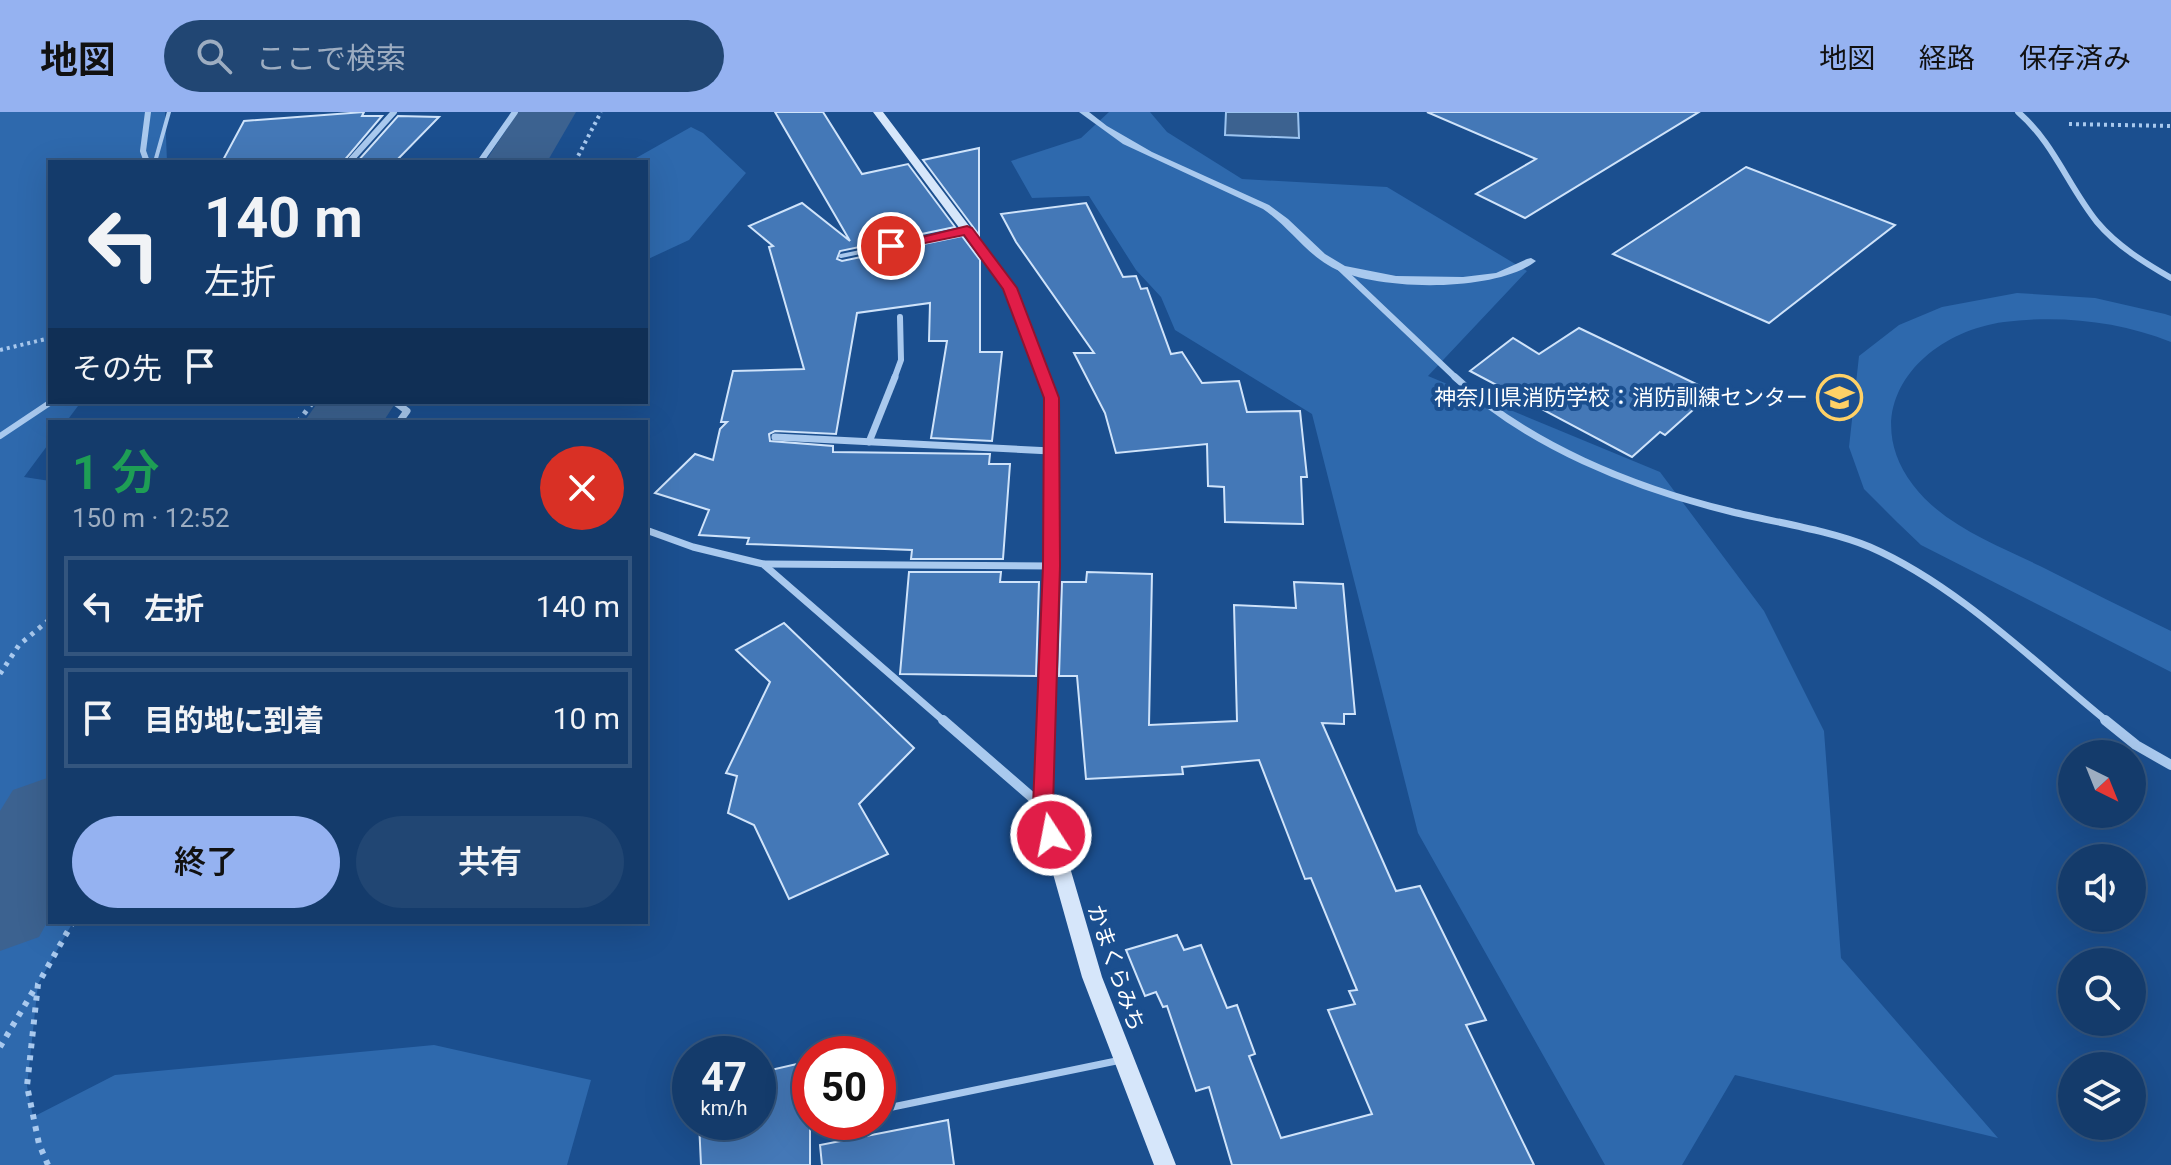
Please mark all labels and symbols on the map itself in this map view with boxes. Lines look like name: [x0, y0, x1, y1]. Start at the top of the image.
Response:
pin: [857, 212, 925, 280]
school or university icon: 神奈川県消防学校：消防訓練センター: [1815, 373, 1863, 421]
place label: 神奈川県消防学校：消防訓練センター: [1434, 385, 1808, 410]
north arrow: [2058, 740, 2146, 828]
position arrow: [1009, 793, 1093, 877]
street label: かまくらみち: [1083, 902, 1149, 1034]
speed limit sign: 50: [792, 1036, 896, 1140]

